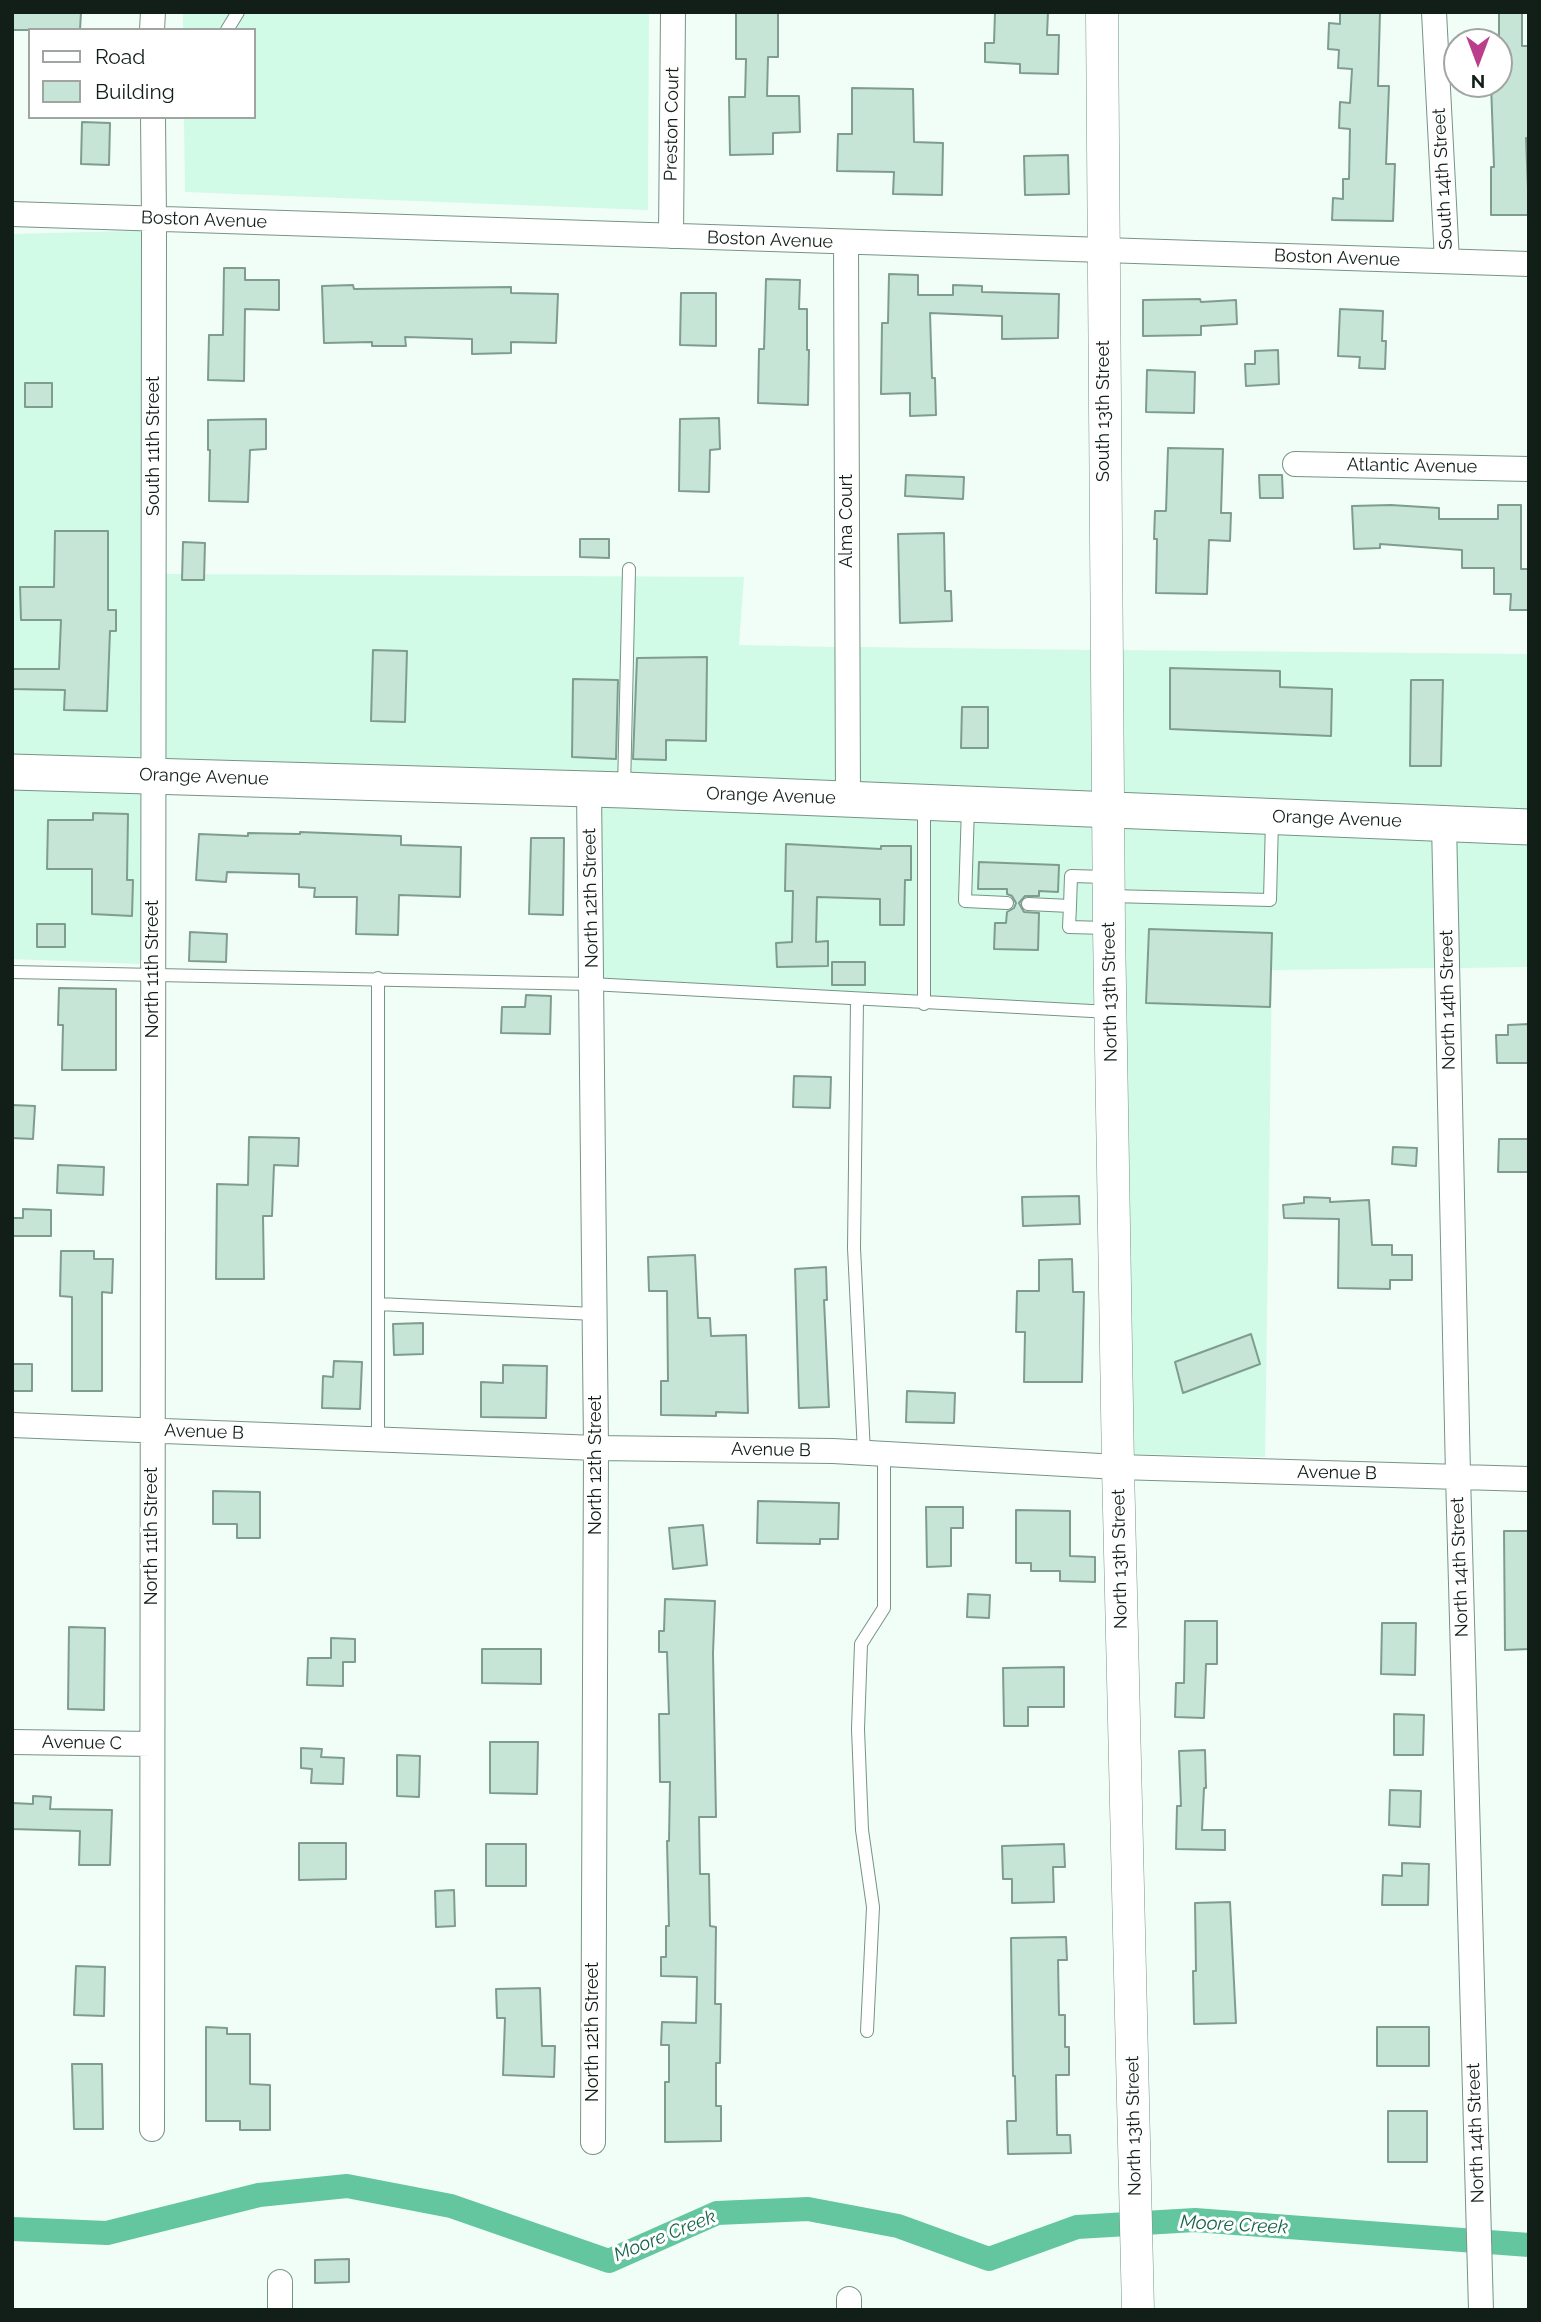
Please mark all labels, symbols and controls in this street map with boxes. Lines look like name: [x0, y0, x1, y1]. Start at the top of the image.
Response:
legend: [28, 28, 256, 119]
north arrow: [1443, 28, 1513, 98]
text: Road: [95, 44, 145, 69]
street label: Preston Court: [660, 67, 684, 181]
text: N: [1471, 71, 1485, 93]
text: Building: [95, 79, 175, 104]
street label: South 14th Street: [1428, 108, 1458, 250]
street label: Boston Avenue: [141, 207, 267, 233]
street label: Boston Avenue: [707, 227, 833, 253]
street label: Boston Avenue: [1274, 245, 1400, 271]
street label: South 13th Street: [1093, 340, 1115, 482]
street label: South 11th Street: [143, 376, 165, 516]
street label: Atlantic Avenue: [1347, 454, 1477, 478]
street label: Alma Court: [836, 474, 858, 568]
street label: Orange Avenue: [139, 764, 269, 790]
street label: Orange Avenue: [706, 783, 836, 809]
street label: Orange Avenue: [1272, 806, 1402, 832]
street label: North 12th Street: [579, 828, 603, 968]
street label: North 11th Street: [142, 900, 164, 1038]
street label: North 13th Street: [1098, 922, 1122, 1062]
street label: North 14th Street: [1436, 930, 1460, 1070]
street label: North 12th Street: [585, 1395, 607, 1535]
street label: Avenue B: [164, 1420, 244, 1444]
street label: Avenue B: [731, 1439, 811, 1461]
street label: Avenue B: [1297, 1462, 1377, 1484]
street label: North 11th Street: [141, 1467, 163, 1605]
street label: North 13th Street: [1108, 1489, 1132, 1629]
street label: North 14th Street: [1447, 1496, 1473, 1638]
street label: Avenue C: [42, 1732, 122, 1754]
street label: North 12th Street: [582, 1962, 604, 2102]
street label: North 13th Street: [1122, 2056, 1146, 2196]
street label: North 14th Street: [1463, 2062, 1489, 2204]
water label: Moore Creek: [611, 2205, 719, 2267]
water label: Moore Creek: [1180, 2211, 1288, 2239]

